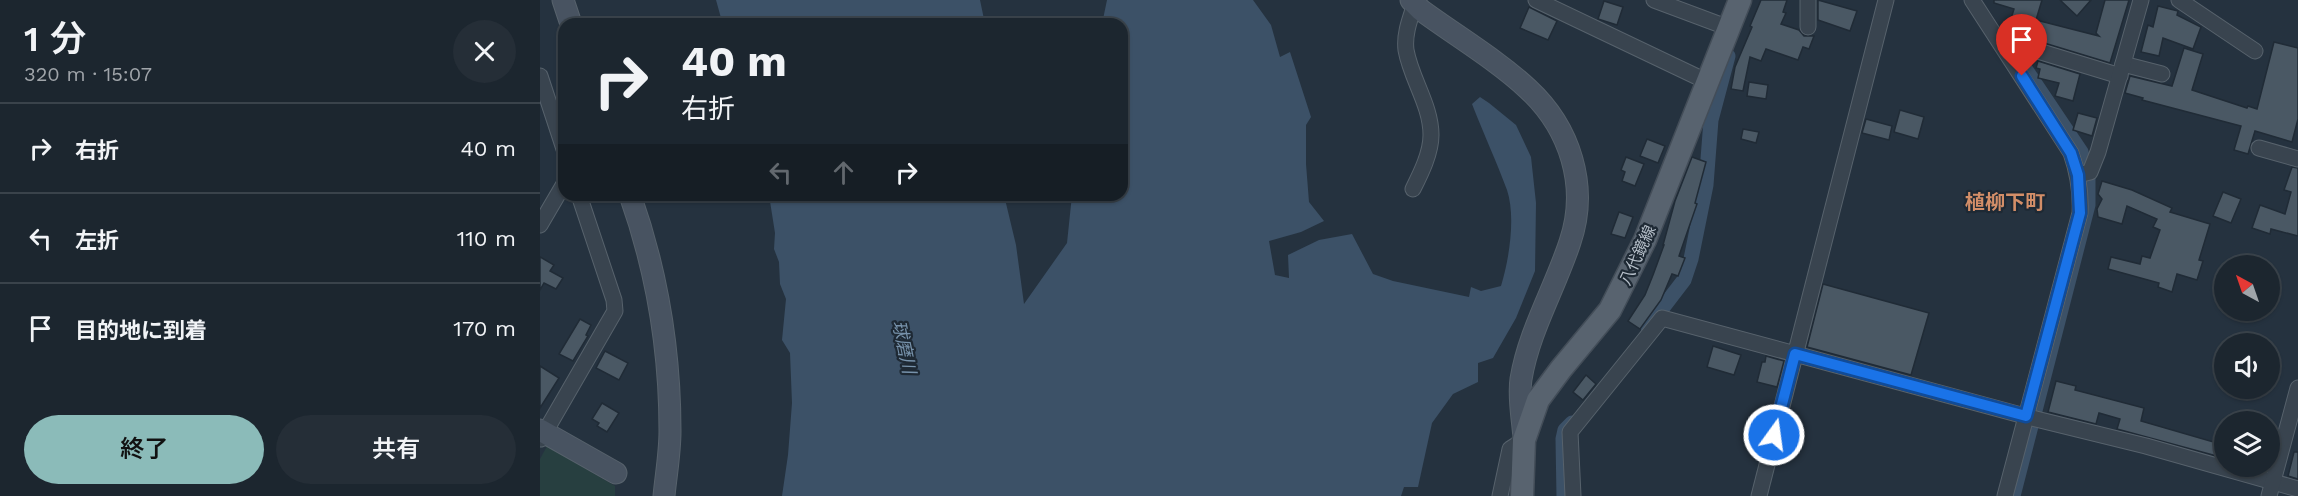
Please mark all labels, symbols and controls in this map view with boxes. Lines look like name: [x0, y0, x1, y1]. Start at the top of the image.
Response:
pin: [1996, 14, 2047, 76]
text: 1 分: [24, 18, 86, 60]
button: close: [453, 20, 516, 83]
icon: arrive: [2005, 23, 2038, 56]
text: 40 m: [681, 37, 787, 86]
icon: right: [582, 42, 660, 120]
text: 320 m · 15:07: [24, 62, 152, 86]
text: 右折: [681, 93, 735, 125]
icon: right: [24, 132, 57, 165]
text: 40 m: [460, 136, 516, 161]
text: 右折: [75, 138, 119, 163]
icon: left: [764, 156, 797, 189]
icon: ahead: [827, 156, 860, 189]
icon: right: [890, 156, 923, 189]
district label: 植柳下町: [1965, 190, 2045, 214]
icon: left: [24, 222, 57, 255]
street label: 八代鏡線: [1615, 222, 1660, 288]
text: 110 m: [457, 226, 516, 251]
text: 左折: [75, 228, 119, 253]
north arrow: [2214, 255, 2280, 321]
map controls: [2214, 255, 2280, 477]
icon: arrive: [24, 312, 57, 345]
text: 170 m: [453, 316, 516, 341]
text: 目的地に到着: [75, 318, 207, 343]
water label: 球磨川: [889, 318, 921, 377]
button: sound: [2214, 333, 2280, 399]
position arrow: [1742, 403, 1806, 467]
button: layers: [2214, 411, 2280, 477]
button: 終了: [24, 415, 264, 484]
button: 共有: [276, 415, 516, 484]

